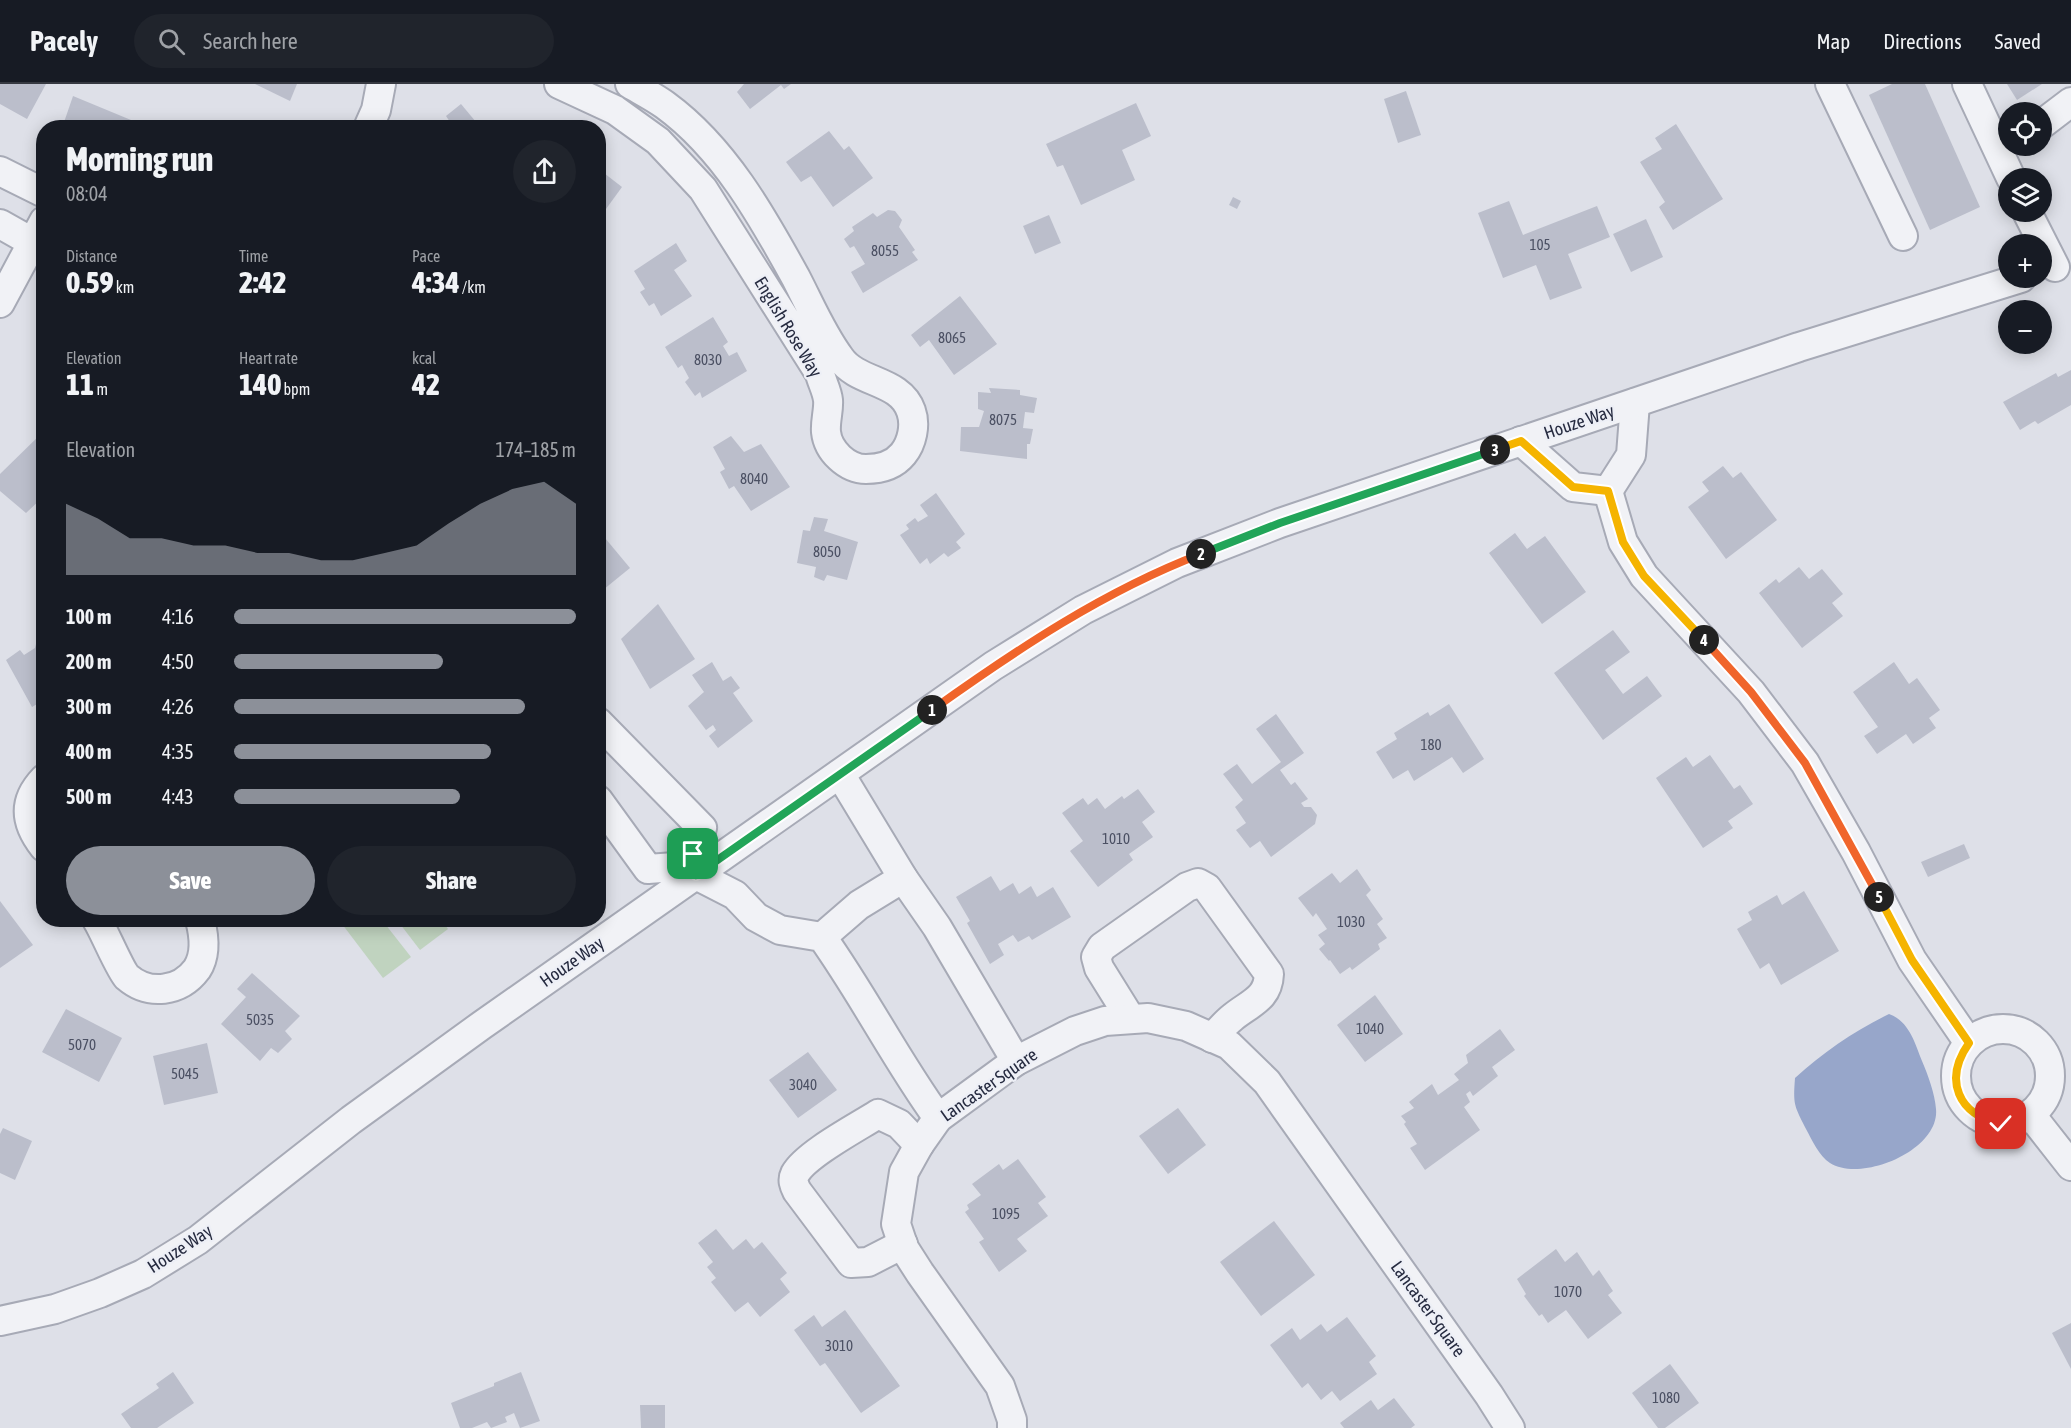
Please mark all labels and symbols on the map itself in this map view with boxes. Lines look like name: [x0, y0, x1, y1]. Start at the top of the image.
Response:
house number: 105: [1529, 236, 1551, 253]
house number: 8055: [871, 242, 899, 259]
street label: English Rose Way: [750, 273, 827, 381]
house number: 8065: [938, 329, 966, 346]
house number: 8030: [694, 351, 722, 368]
street label: Houze Way: [1541, 400, 1617, 443]
house number: 8075: [989, 411, 1017, 428]
pin: 3: [1480, 435, 1510, 465]
house number: 8040: [740, 470, 768, 487]
pin: 2: [1186, 539, 1216, 569]
house number: 8050: [813, 543, 841, 560]
pin: 4: [1689, 625, 1719, 655]
pin: 1: [917, 695, 947, 725]
house number: 180: [1420, 736, 1442, 753]
pin: [667, 828, 718, 879]
house number: 1010: [1102, 830, 1130, 847]
pin: 5: [1864, 882, 1894, 912]
house number: 1030: [1337, 913, 1365, 930]
street label: Houze Way: [536, 932, 608, 991]
house number: 5035: [246, 1011, 274, 1028]
house number: 1040: [1356, 1020, 1384, 1037]
house number: 5070: [68, 1036, 96, 1053]
street label: Lancaster Square: [936, 1044, 1041, 1126]
house number: 5045: [171, 1065, 199, 1082]
house number: 3040: [789, 1076, 817, 1093]
pin: [1975, 1098, 2026, 1149]
house number: 1095: [992, 1205, 1020, 1222]
street label: Houze Way: [143, 1220, 216, 1277]
street label: Lancaster Square: [1387, 1257, 1470, 1361]
house number: 1070: [1554, 1283, 1582, 1300]
house number: 3010: [825, 1337, 853, 1354]
house number: 1080: [1652, 1389, 1680, 1406]

